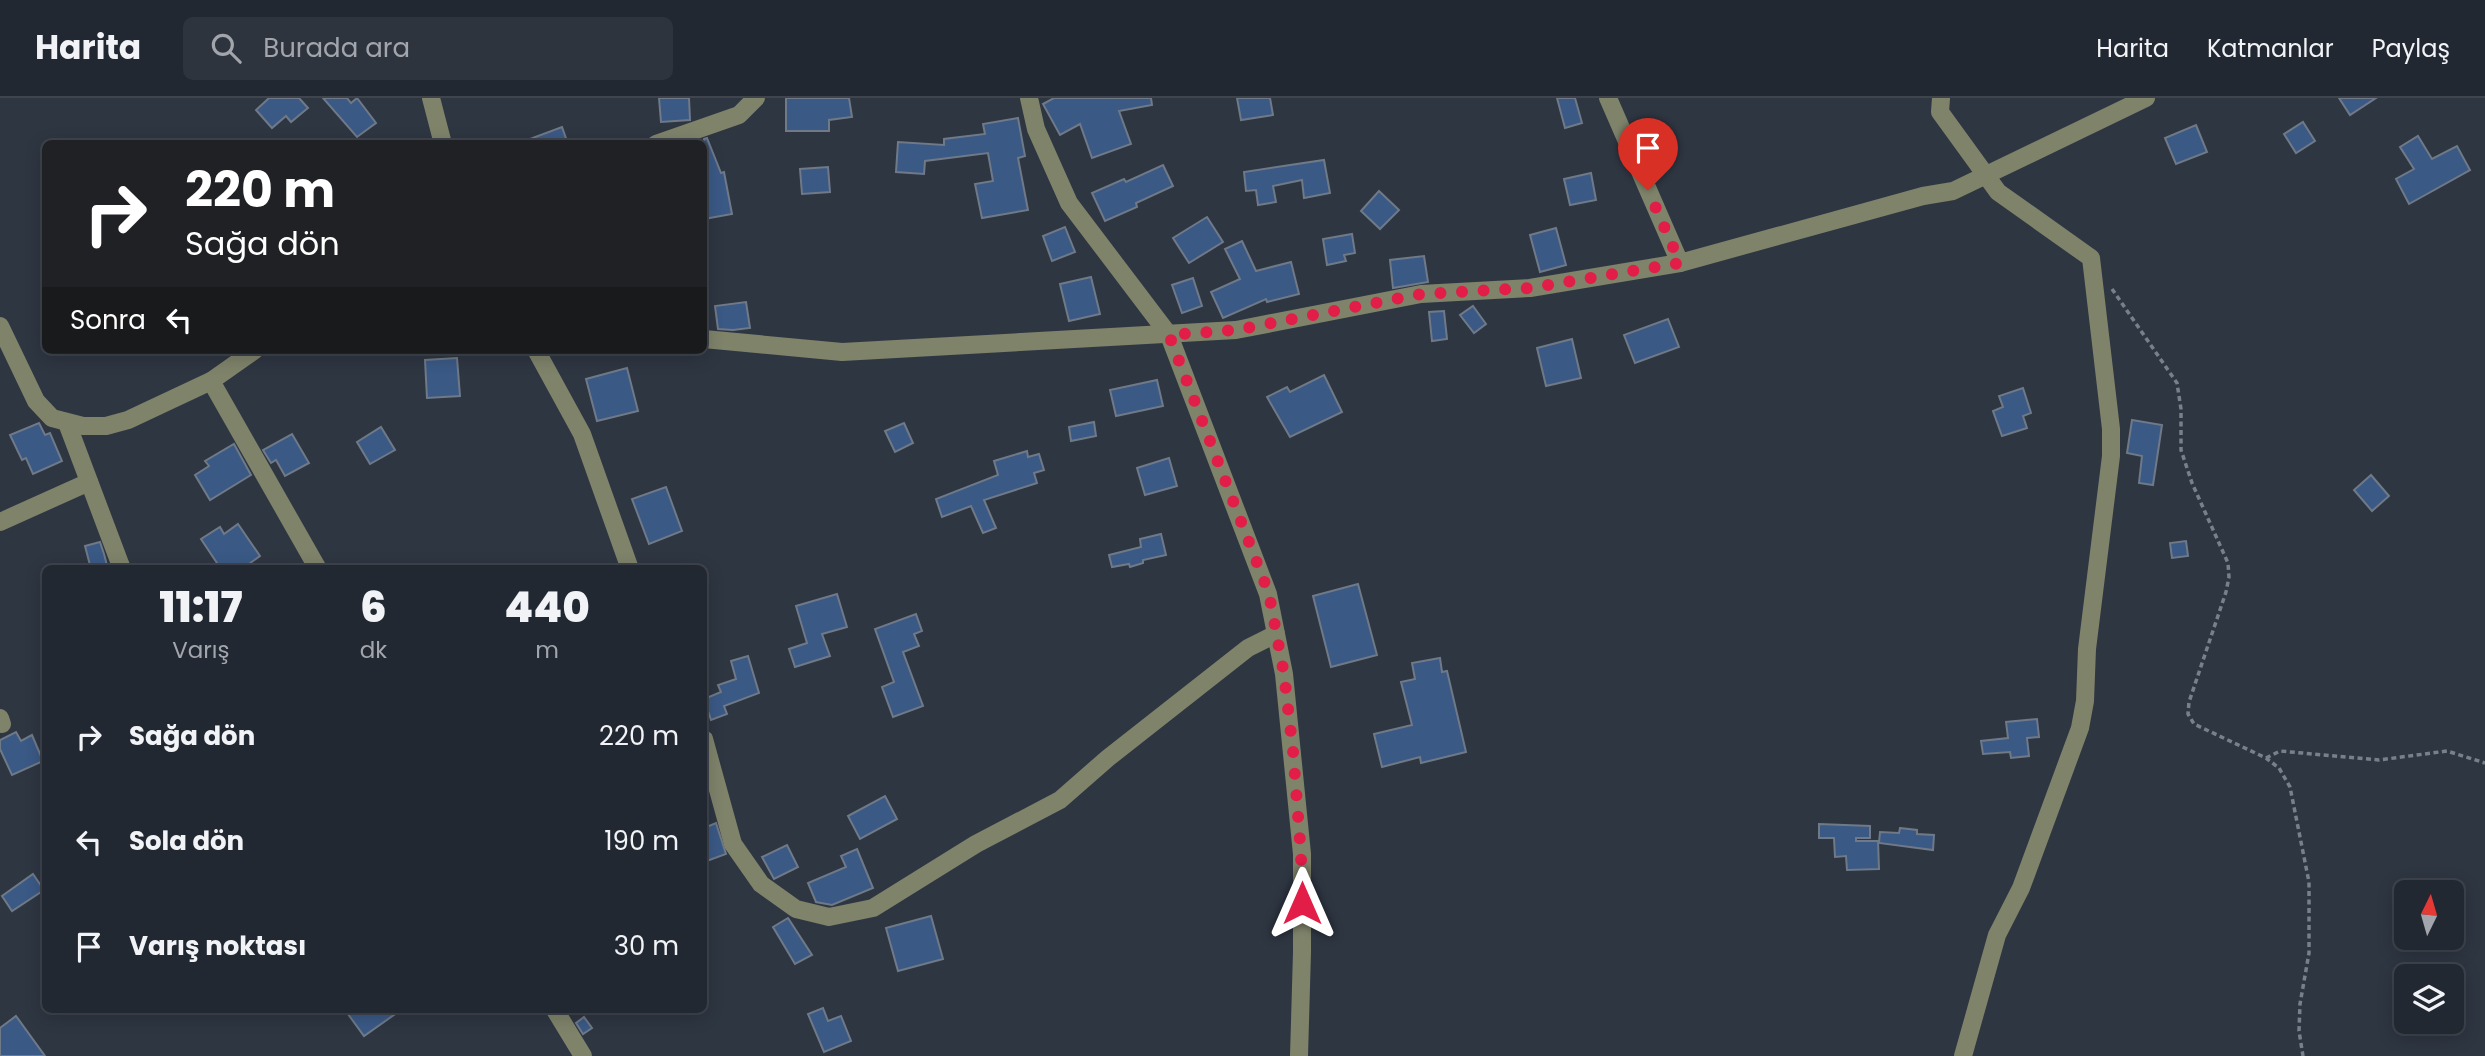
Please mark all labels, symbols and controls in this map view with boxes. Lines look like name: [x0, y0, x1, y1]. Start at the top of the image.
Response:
search box: [183, 17, 673, 80]
text: Harita: [35, 24, 141, 71]
icon: search: [207, 29, 245, 67]
text: Burada ara: [263, 30, 410, 66]
text: Harita: [2096, 32, 2169, 65]
text: Katmanlar: [2207, 32, 2334, 65]
text: Paylaş: [2372, 32, 2450, 65]
pin: [1618, 118, 1678, 190]
icon: arrive: [1629, 129, 1667, 167]
text: 220 m: [185, 156, 335, 224]
icon: right: [70, 168, 161, 259]
text: Sağa dön: [185, 221, 340, 266]
icon: left: [160, 301, 198, 339]
text: Sonra: [70, 302, 146, 338]
text: 11:17: [159, 578, 243, 637]
text: 6: [360, 578, 387, 637]
text: 440: [504, 578, 590, 637]
text: Varış: [172, 634, 230, 666]
text: dk: [360, 634, 387, 666]
text: m: [535, 634, 559, 666]
icon: right: [70, 718, 108, 756]
text: Sağa dön: [129, 718, 255, 754]
text: 220 m: [599, 718, 679, 754]
icon: left: [70, 823, 108, 861]
text: Sola dön: [129, 823, 244, 859]
text: 190 m: [604, 823, 679, 859]
position arrow: [1265, 866, 1339, 940]
north arrow: [2394, 880, 2464, 950]
map controls: [2394, 880, 2464, 1034]
icon: arrive: [70, 928, 108, 966]
text: Varış noktası: [129, 928, 306, 964]
text: 30 m: [614, 928, 679, 964]
button: layers: [2394, 964, 2464, 1034]

